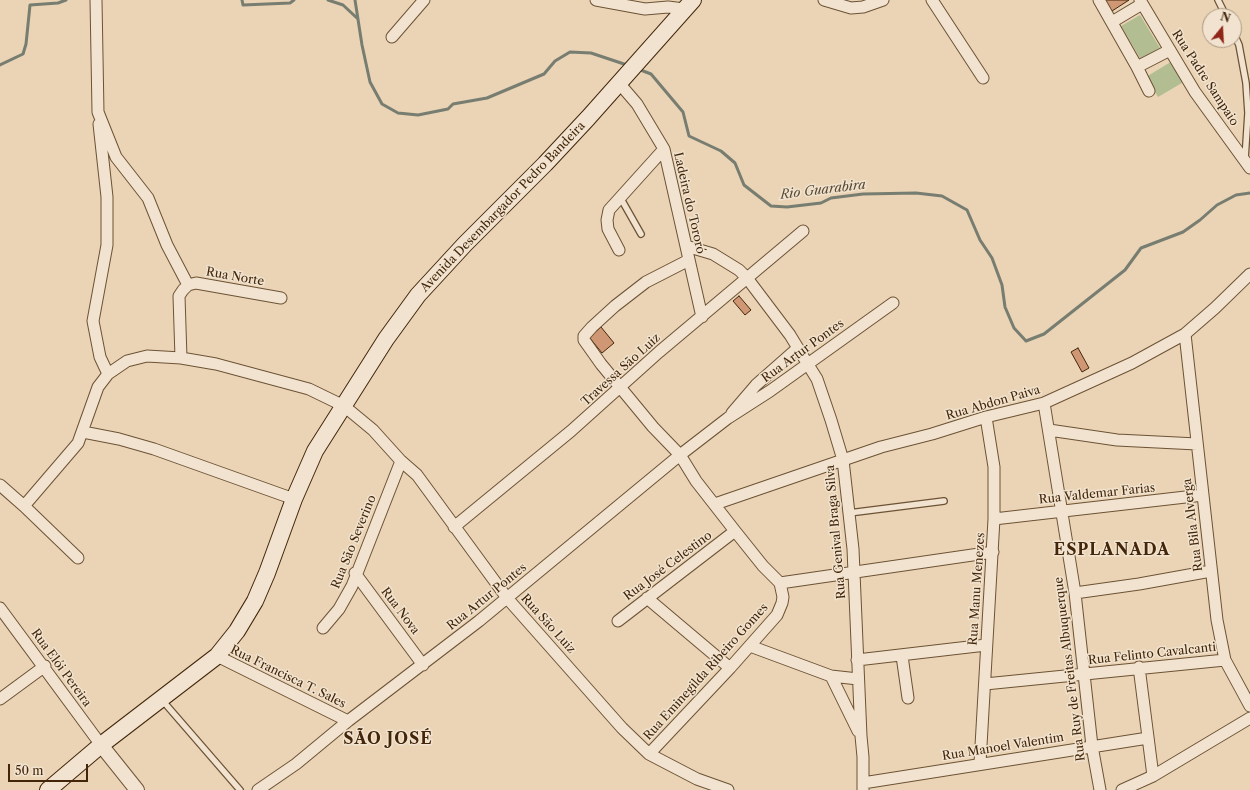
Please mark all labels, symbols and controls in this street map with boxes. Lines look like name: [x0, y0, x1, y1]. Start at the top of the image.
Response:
north arrow: [1202, 8, 1242, 48]
text: N: [1219, 9, 1232, 26]
street label: Rua Padre Sampaio: [1169, 27, 1241, 129]
street label: Avenida Desembargador Pedro Bandeira: [418, 119, 588, 295]
street label: Ladeira do Tororó: [670, 151, 708, 255]
water label: Rio Guarabira: [779, 177, 867, 203]
street label: Rua Norte: [205, 265, 265, 289]
street label: Rua Artur Pontes: [759, 316, 847, 386]
street label: Travessa São Luiz: [579, 331, 663, 409]
street label: Rua Abdon Paiva: [944, 383, 1042, 423]
street label: Rua Genival Braga Silva: [823, 464, 849, 600]
street label: Rua Bila Alverga: [1180, 478, 1206, 572]
street label: Rua Valdemar Farias: [1038, 481, 1156, 507]
street label: Rua São Severino: [329, 493, 379, 591]
street label: Rua José Celestino: [621, 528, 715, 604]
street label: Rua Manu Menezes: [966, 532, 988, 646]
district label: ESPLANADA: [1054, 540, 1170, 560]
street label: Rua Artur Pontes: [444, 561, 530, 633]
street label: Rua Ruy de Freitas Albuquerque: [1052, 576, 1088, 762]
street label: Rua Nova: [378, 585, 422, 637]
street label: Rua São Luiz: [518, 591, 578, 657]
street label: Rua Eminegilda Ribeiro Gomes: [641, 601, 771, 743]
street label: Rua Elói Pereira: [28, 626, 94, 710]
street label: Rua Felinto Cavalcanti: [1087, 640, 1217, 668]
street label: Rua Francisca T. Sales: [228, 643, 348, 711]
district label: SÃO JOSÉ: [343, 729, 433, 749]
street label: Rua Manoel Valentim: [941, 730, 1065, 764]
scale bar: [10, 756, 90, 782]
text: 50 m: [15, 763, 44, 778]

